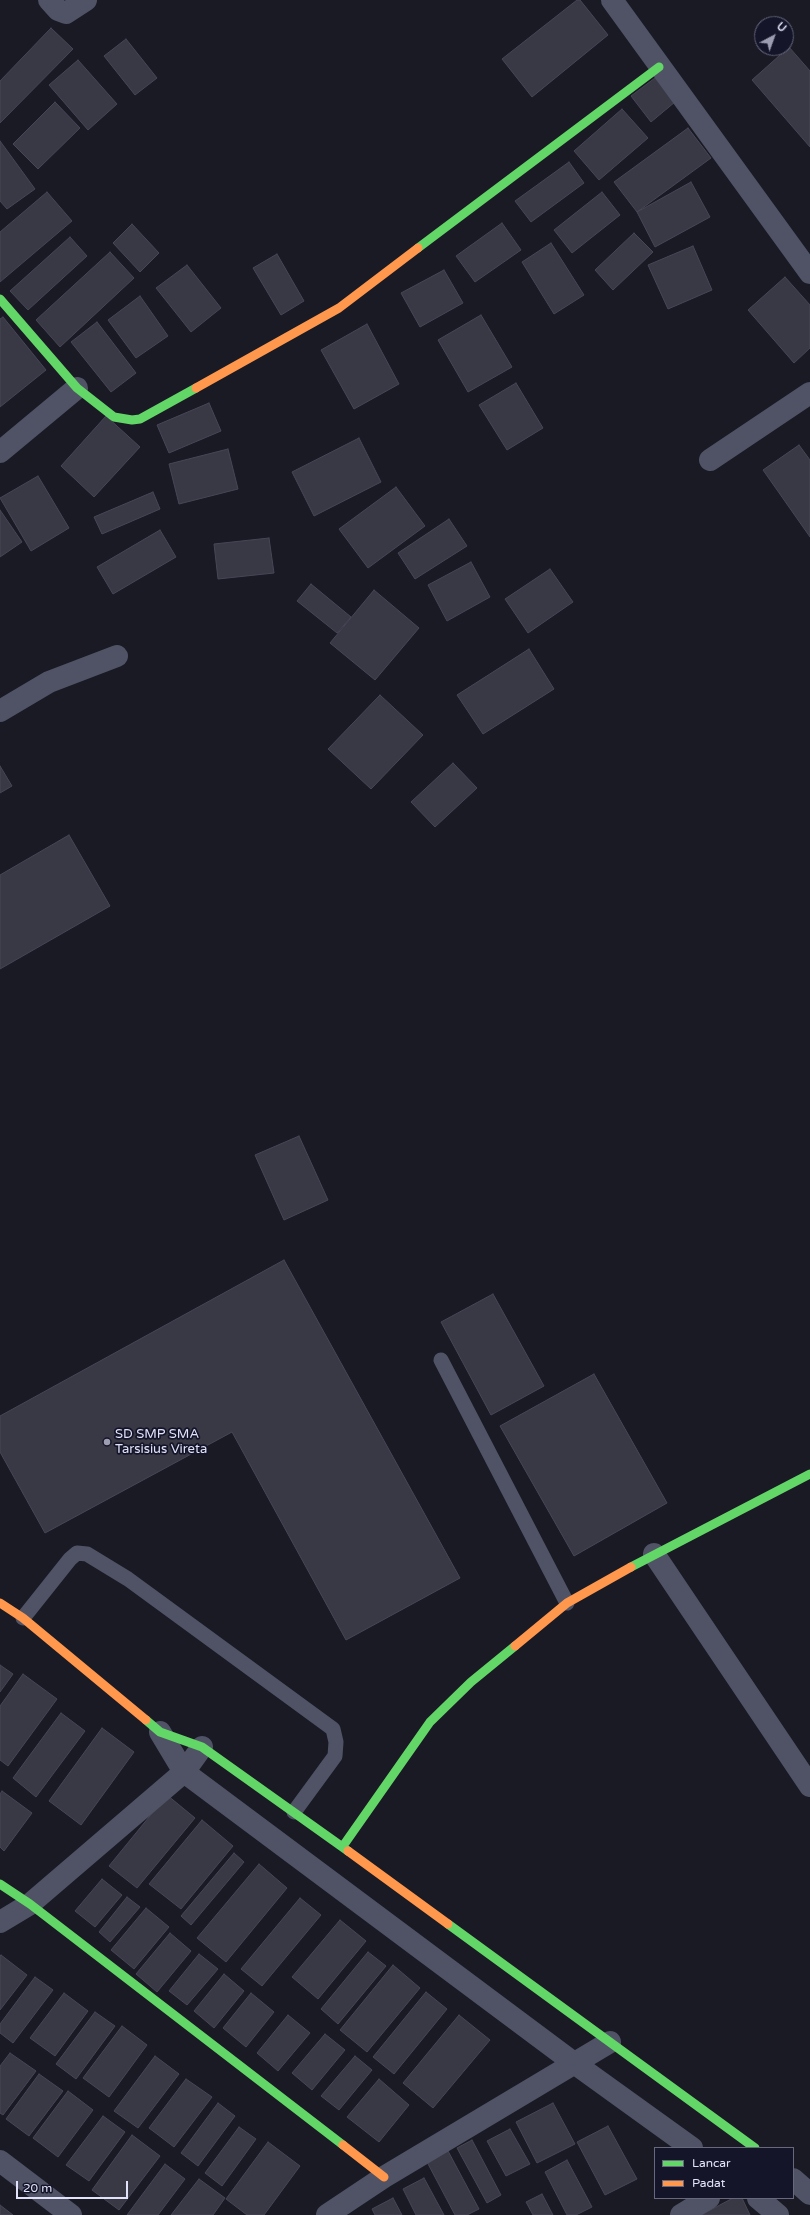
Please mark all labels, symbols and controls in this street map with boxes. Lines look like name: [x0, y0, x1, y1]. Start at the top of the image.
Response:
north arrow: [754, 16, 794, 56]
text: U: [774, 20, 789, 35]
place label: SD SMP SMA Tarsisius Vireta: [115, 1427, 207, 1458]
marker: SD SMP SMA Tarsisius Vireta: [102, 1437, 112, 1447]
legend: [654, 2147, 794, 2199]
text: Lancar: [692, 2156, 731, 2170]
scale bar: [18, 2173, 130, 2199]
text: Padat: [692, 2176, 725, 2190]
text: 20 m: [23, 2181, 52, 2195]

